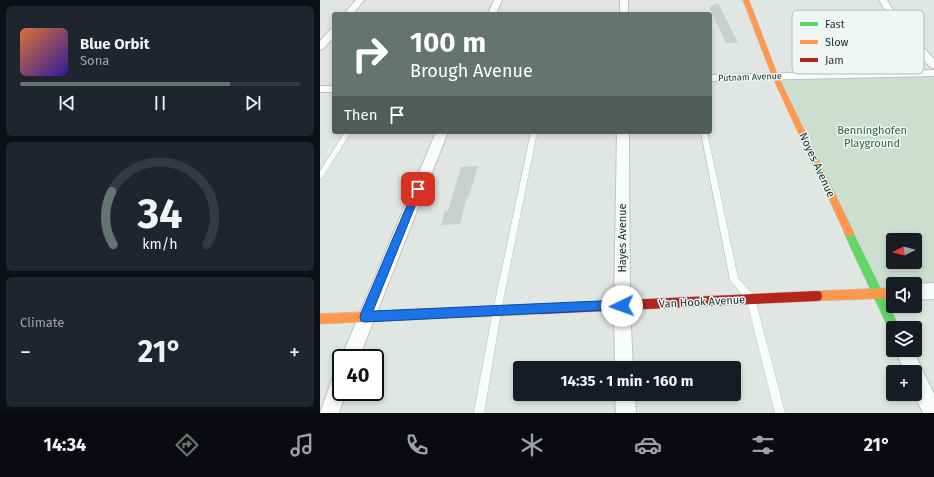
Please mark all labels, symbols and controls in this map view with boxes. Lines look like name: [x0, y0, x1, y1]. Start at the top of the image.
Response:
legend: [792, 10, 924, 74]
text: Fast: [825, 18, 845, 31]
text: 100 m: [410, 26, 486, 59]
icon: right: [344, 28, 396, 80]
text: Blue Orbit: [80, 35, 149, 53]
text: Slow: [825, 36, 849, 49]
text: Sona: [80, 53, 109, 68]
text: Jam: [825, 54, 844, 67]
text: Brough Avenue: [410, 60, 533, 82]
street label: Putnam Avenue: [718, 71, 782, 83]
icon: previous: [56, 92, 78, 114]
icon: pause: [149, 92, 171, 114]
icon: next: [242, 92, 264, 114]
icon: arrive: [386, 104, 408, 126]
text: Then: [344, 106, 378, 124]
park label: Benninghofen Playground: [837, 124, 907, 150]
street label: Noyes Avenue: [796, 131, 838, 199]
pin: [401, 172, 435, 206]
icon: arrive: [407, 178, 429, 200]
text: 34: [136, 188, 183, 238]
street label: Hayes Avenue: [616, 203, 629, 273]
north arrow: [886, 233, 922, 269]
map controls: [886, 233, 922, 401]
text: km/h: [142, 235, 178, 252]
button: sound: [886, 277, 922, 313]
position arrow: [601, 285, 643, 327]
street label: Van Hook Avenue: [659, 293, 745, 311]
text: Climate: [20, 315, 64, 330]
button: layers: [886, 321, 922, 357]
text: 21°: [138, 334, 182, 370]
text: −: [20, 339, 31, 366]
text: +: [289, 339, 300, 366]
speed limit sign: 40: [332, 349, 384, 401]
button: +: [886, 365, 922, 401]
text: 14:35 · 1 min · 160 m: [560, 372, 694, 390]
icon: directions: [173, 431, 201, 459]
icon: music: [288, 431, 316, 459]
icon: phone: [403, 431, 431, 459]
icon: climate: [518, 431, 546, 459]
icon: car: [634, 431, 662, 459]
icon: filters: [749, 431, 777, 459]
text: 14:34: [44, 434, 86, 456]
text: 21°: [864, 434, 890, 456]

